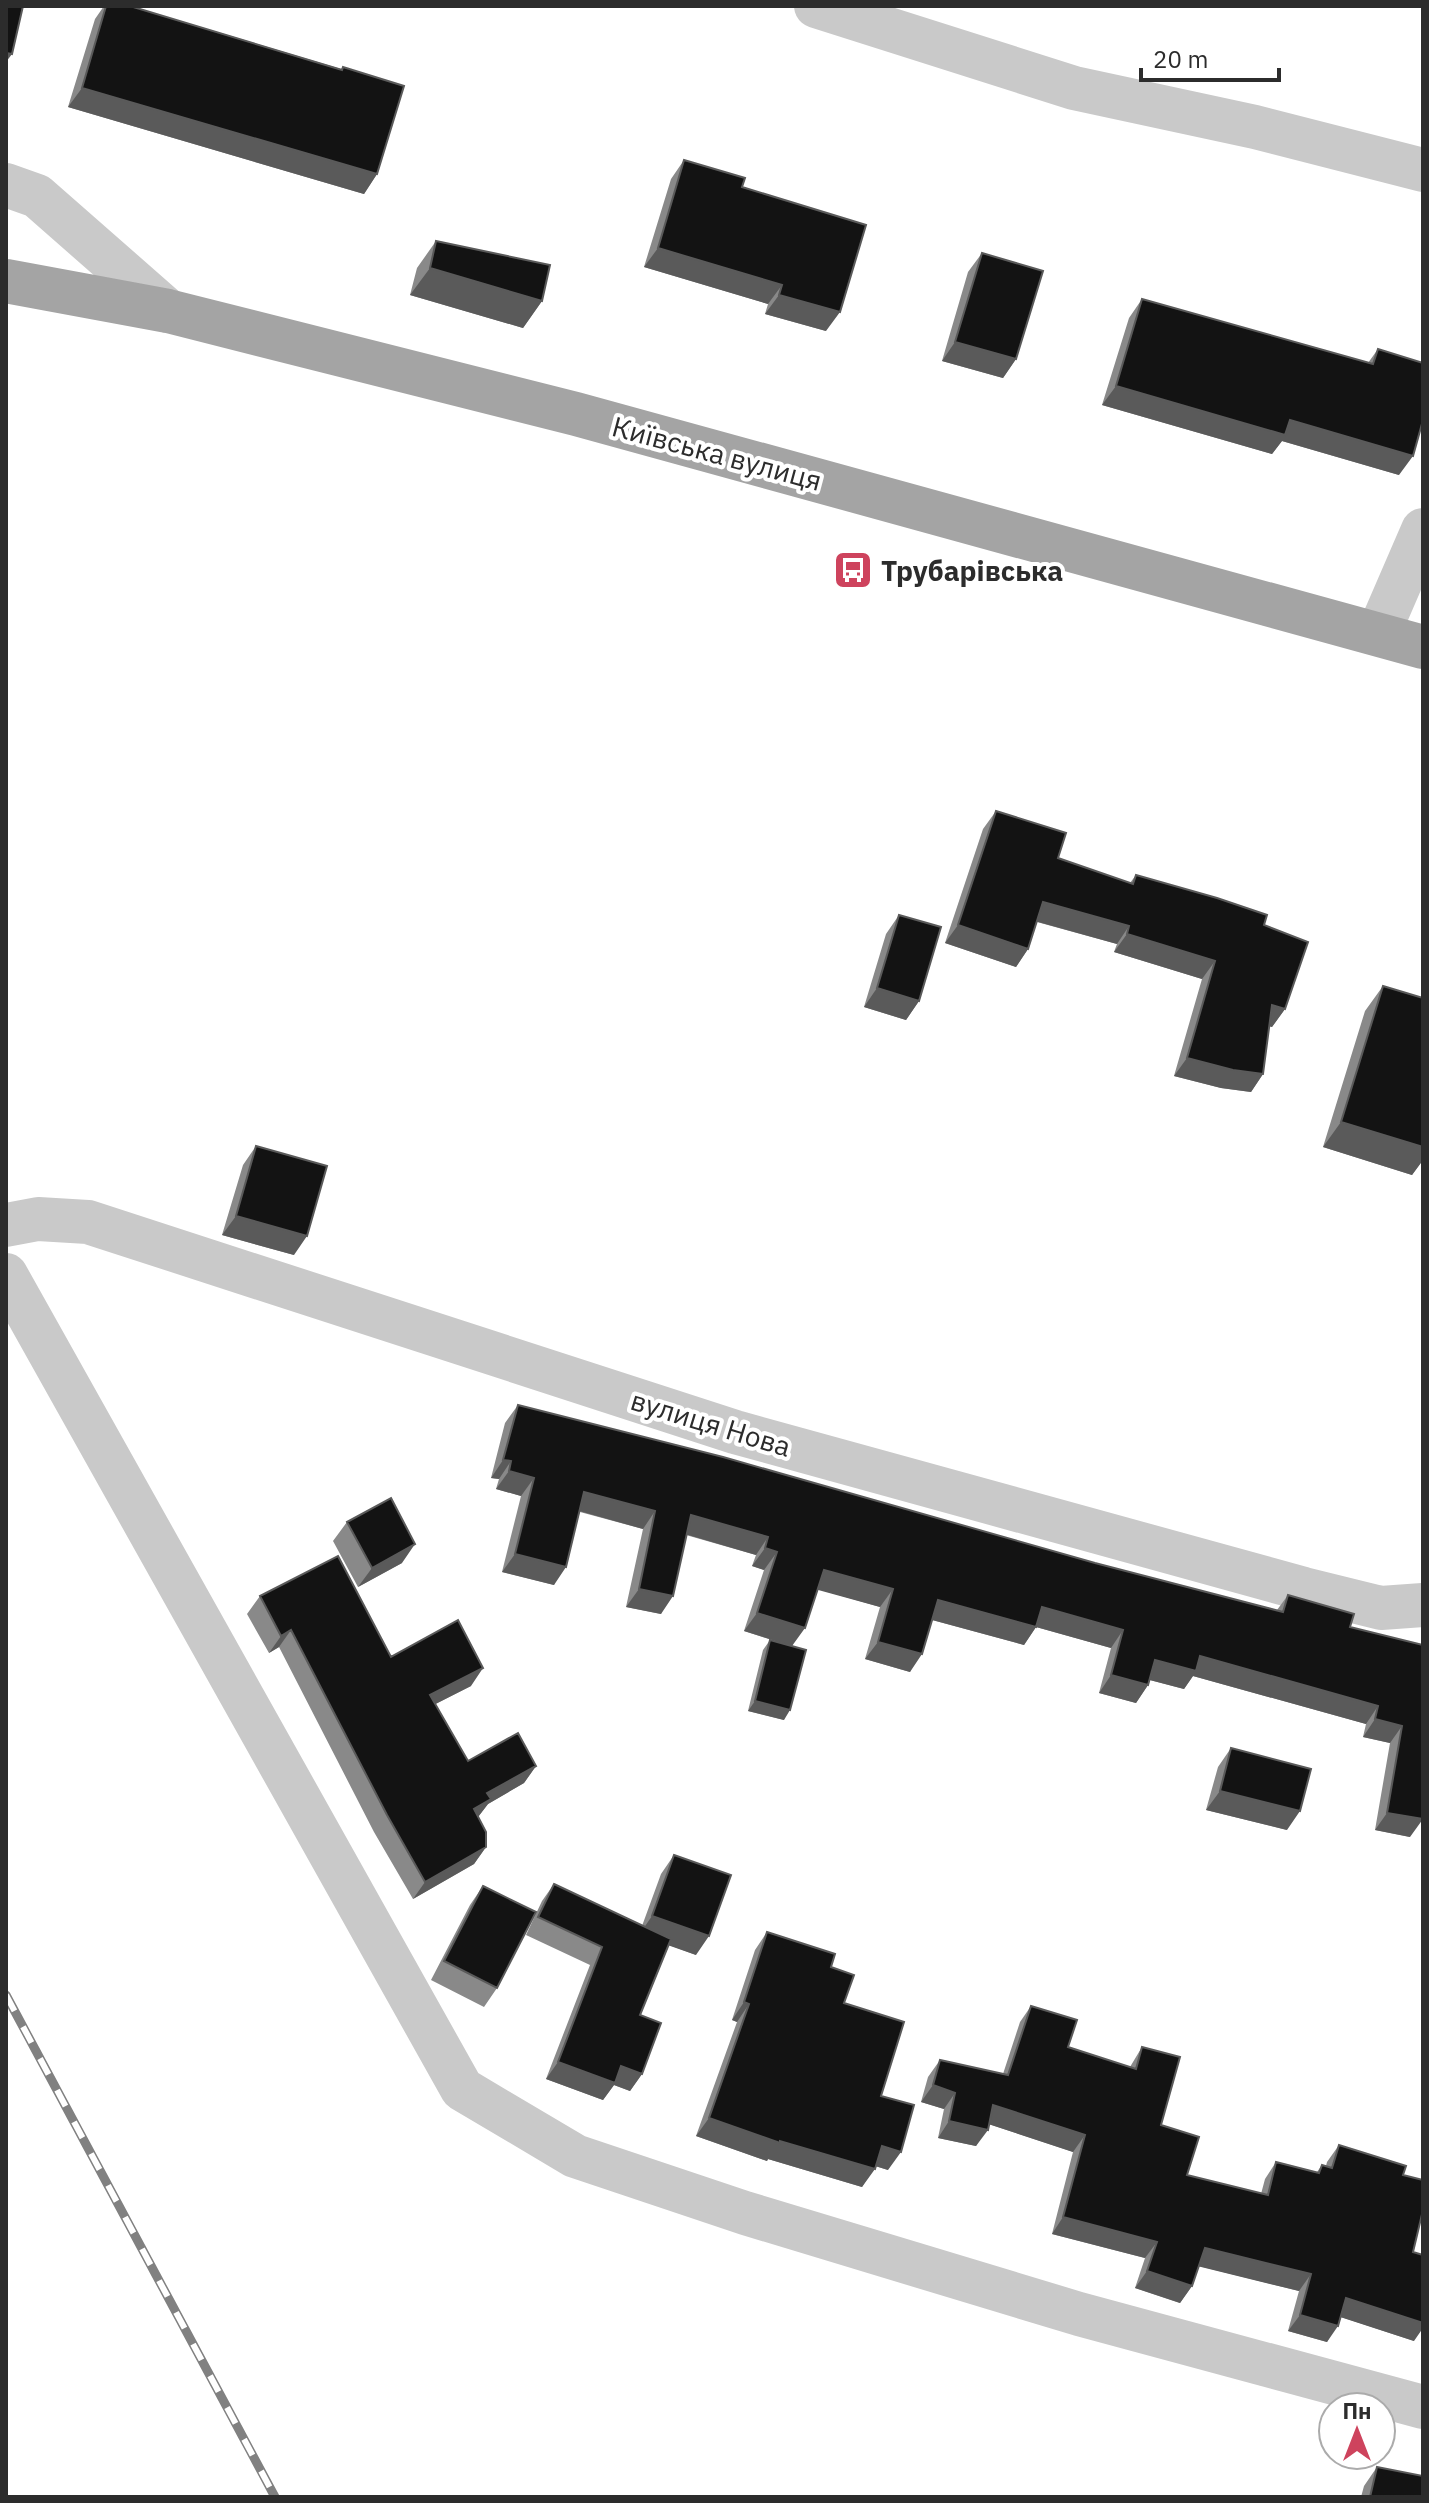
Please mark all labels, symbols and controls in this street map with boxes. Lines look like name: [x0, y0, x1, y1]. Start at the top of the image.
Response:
scale bar: [1141, 32, 1279, 82]
text: 20 m: [1153, 43, 1208, 75]
street label: Київська вулиця: [608, 407, 826, 499]
bus stop icon: Трубарівська: [832, 549, 874, 591]
place label: Трубарівська: [881, 552, 1063, 589]
street label: вулиця Нова: [626, 1381, 796, 1465]
north arrow: [1317, 2391, 1397, 2471]
text: Пн: [1342, 2396, 1372, 2425]

